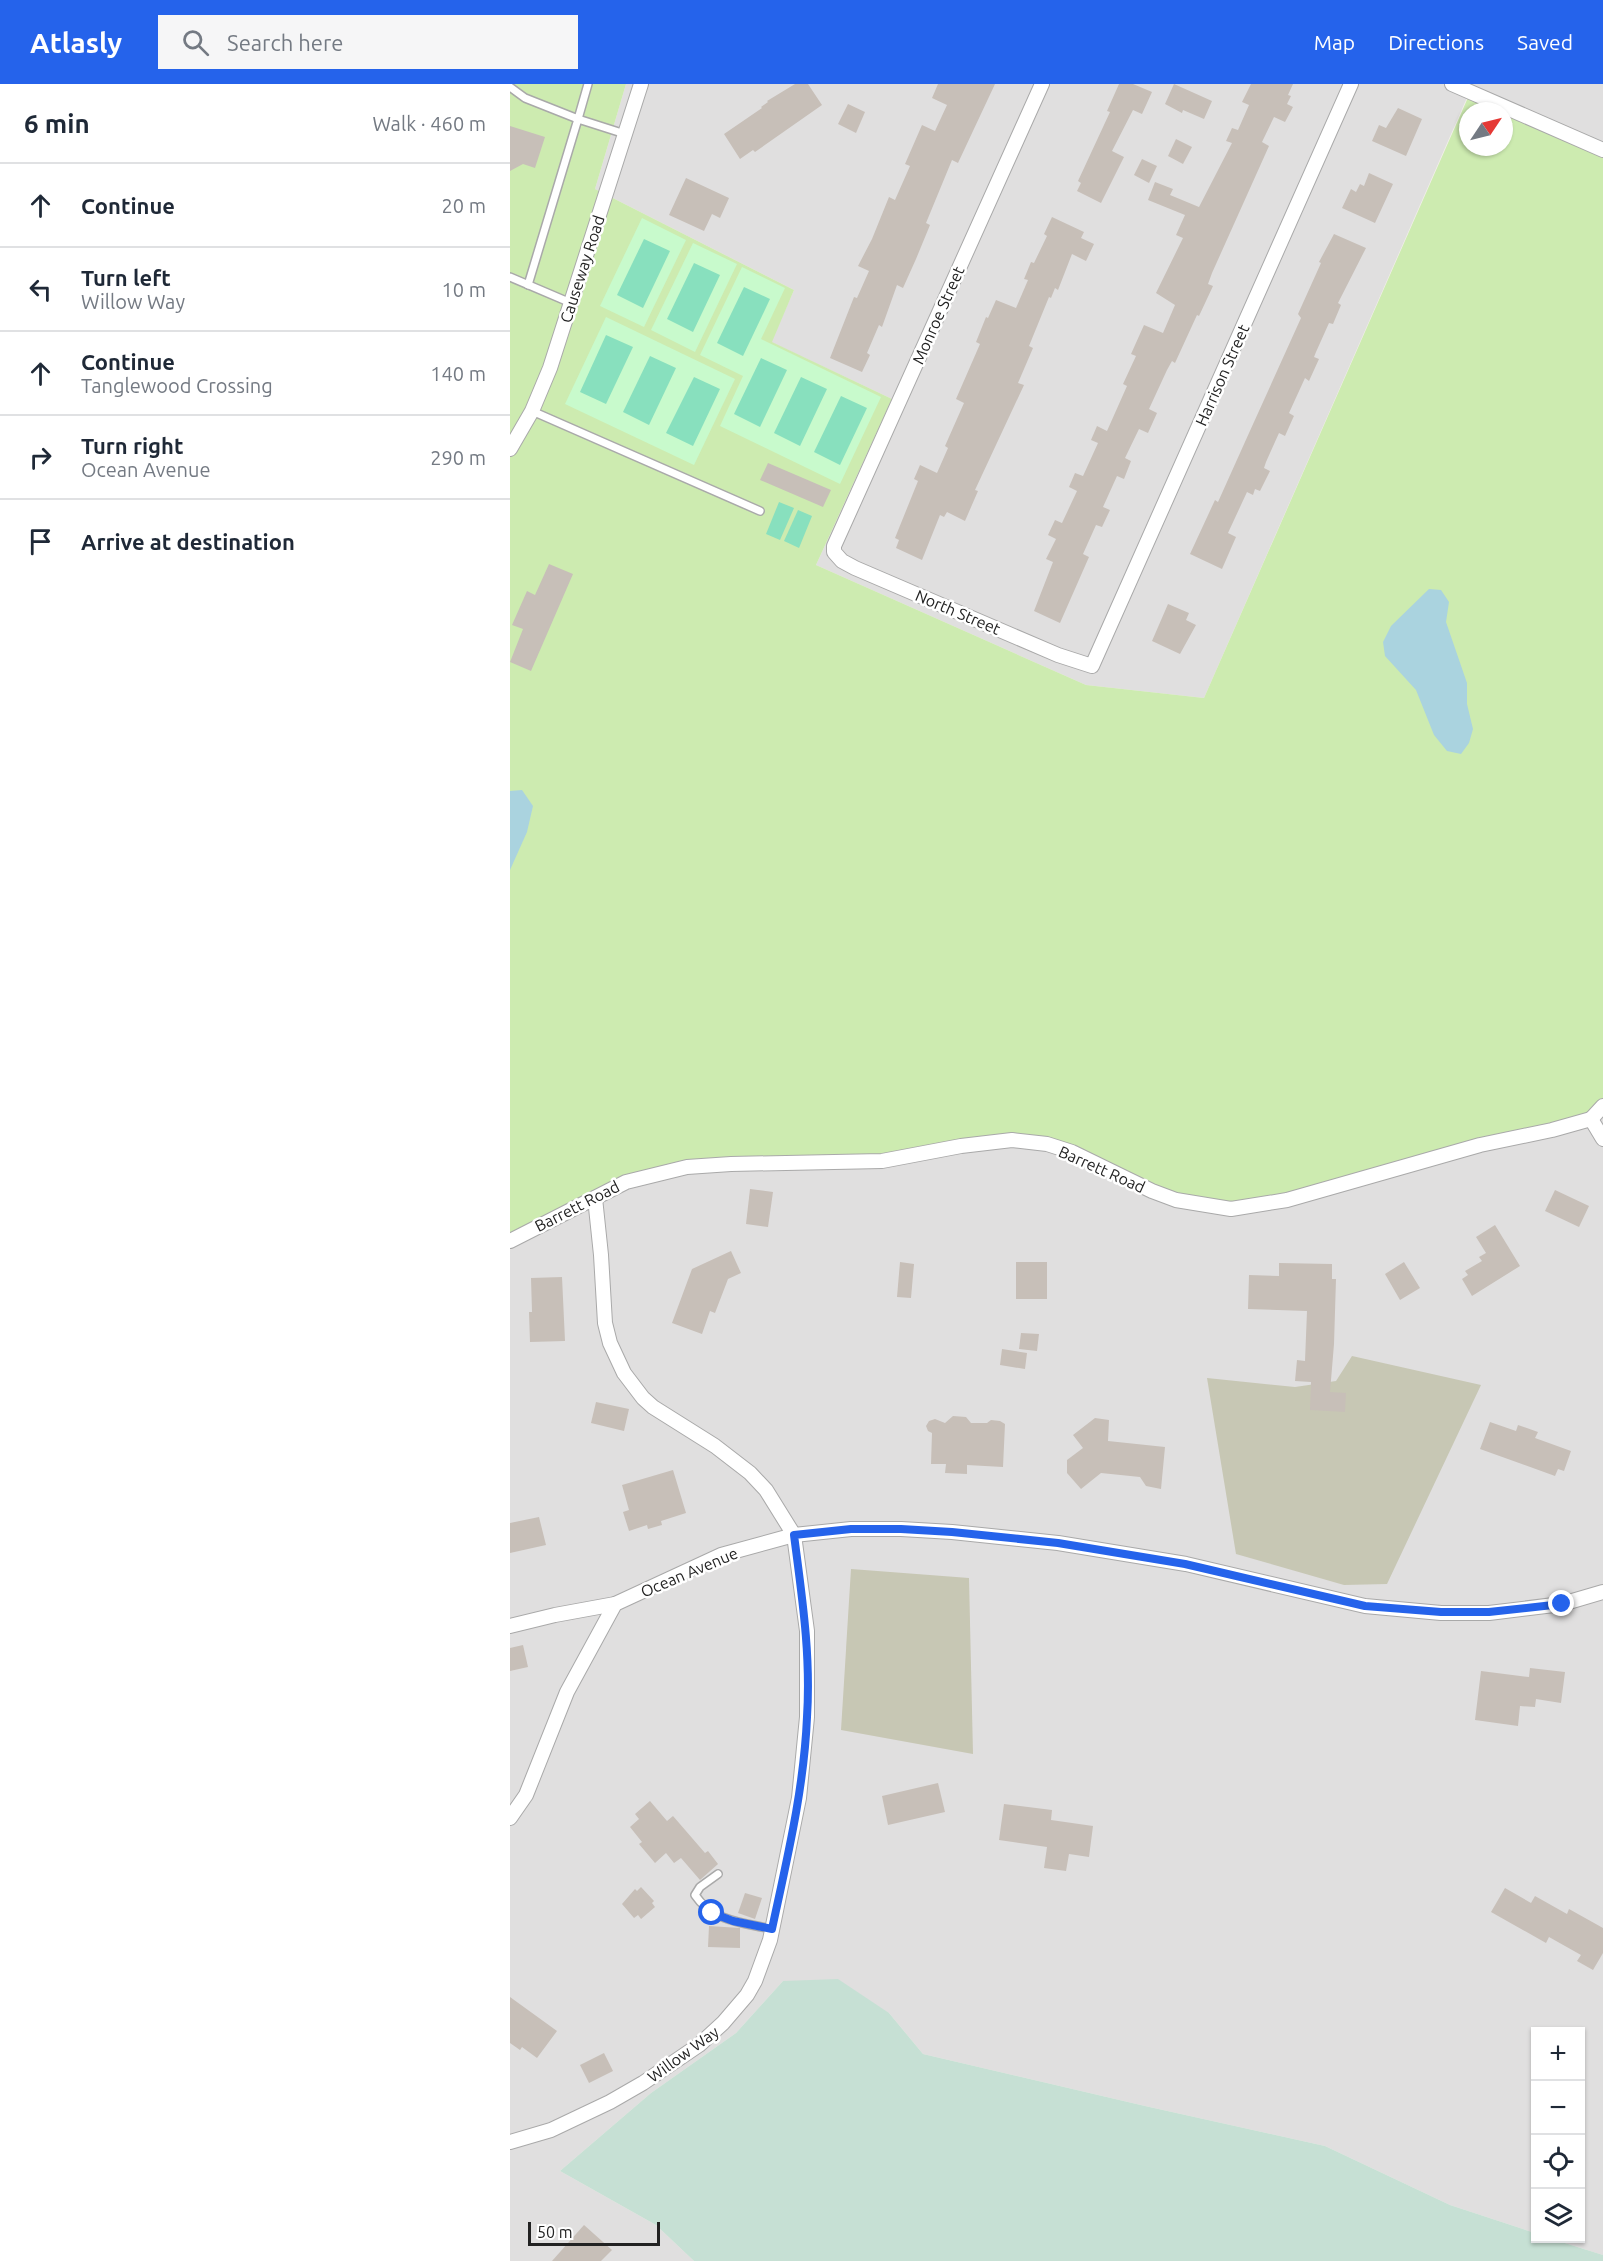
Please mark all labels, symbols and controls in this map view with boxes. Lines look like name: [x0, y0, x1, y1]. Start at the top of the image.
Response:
search box: [158, 15, 578, 69]
icon: search: [179, 26, 212, 59]
text: Atlasly: [30, 27, 122, 58]
text: Search here: [227, 30, 343, 55]
text: Map: [1314, 30, 1355, 54]
text: Directions: [1388, 30, 1484, 54]
text: Saved: [1517, 30, 1573, 54]
north arrow: [1459, 102, 1513, 156]
text: 6 min: [24, 109, 90, 138]
text: Walk · 460 m: [373, 112, 486, 135]
icon: ahead: [24, 189, 57, 222]
text: Continue: [81, 193, 175, 218]
text: 20 m: [442, 194, 486, 217]
street label: Causeway Road: [556, 213, 608, 325]
street label: Monroe Street: [908, 263, 968, 367]
text: Turn left: [81, 265, 171, 290]
icon: left: [24, 273, 57, 306]
text: 10 m: [442, 278, 486, 301]
text: Willow Way: [81, 290, 185, 313]
street label: Harrison Street: [1192, 321, 1253, 429]
text: Continue: [81, 349, 175, 374]
icon: ahead: [24, 357, 57, 390]
text: 140 m: [430, 362, 486, 385]
text: Tanglewood Crossing: [81, 374, 273, 397]
text: Turn right: [81, 433, 183, 458]
icon: right: [24, 441, 57, 474]
text: 290 m: [430, 446, 486, 469]
text: Ocean Avenue: [81, 458, 210, 481]
icon: arrive: [24, 525, 57, 558]
text: Arrive at destination: [81, 529, 295, 554]
street label: North Street: [913, 586, 1004, 638]
street label: Barrett Road: [1056, 1142, 1148, 1196]
street label: Barrett Road: [532, 1177, 622, 1235]
street label: Ocean Avenue: [638, 1543, 740, 1601]
route end: [1548, 1590, 1574, 1616]
route start: [698, 1899, 724, 1925]
street label: Willow Way: [644, 2022, 722, 2086]
map controls: [1531, 2027, 1585, 2243]
button: +: [1531, 2027, 1585, 2081]
button: −: [1531, 2081, 1585, 2135]
button: locate: [1531, 2135, 1585, 2189]
button: layers: [1531, 2189, 1585, 2243]
scale bar: [528, 2219, 660, 2246]
text: 50 m: [537, 2223, 573, 2241]

